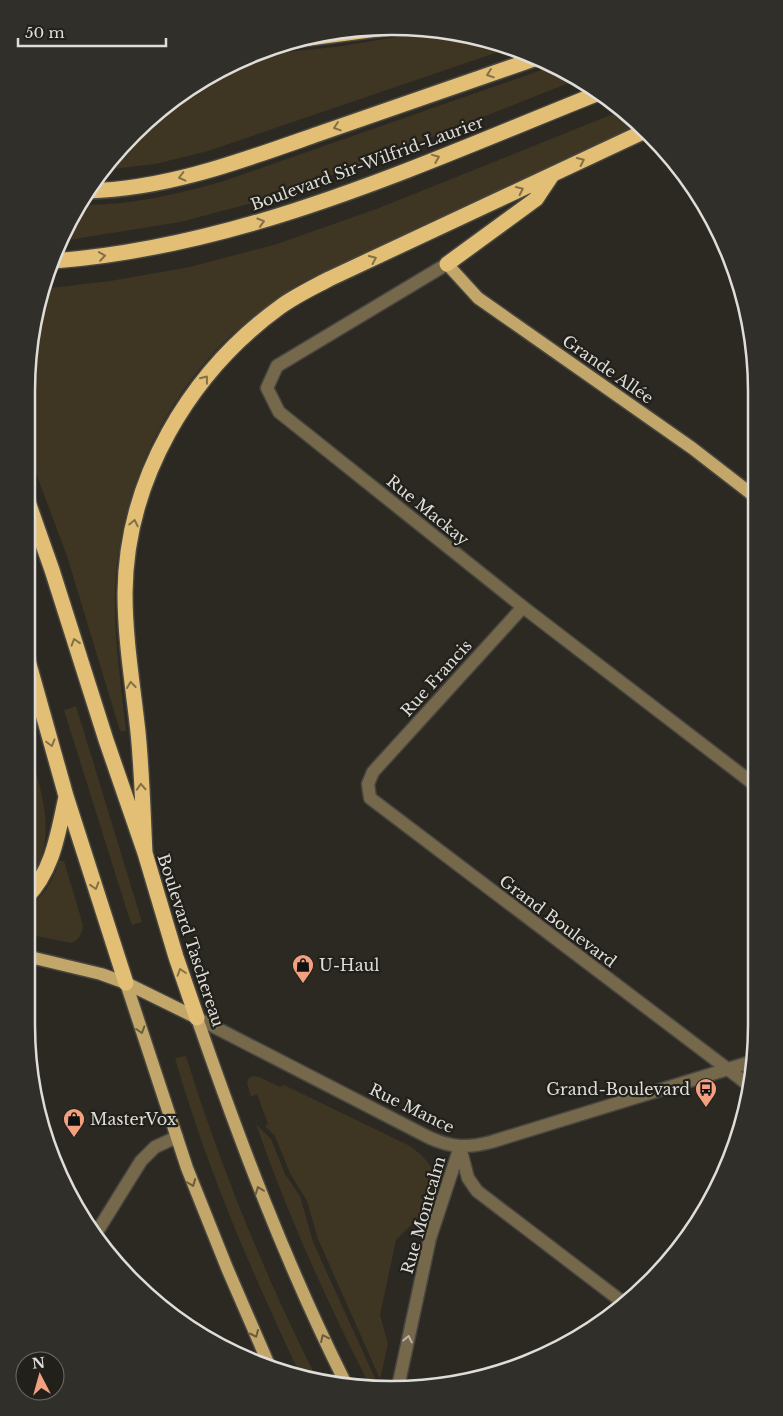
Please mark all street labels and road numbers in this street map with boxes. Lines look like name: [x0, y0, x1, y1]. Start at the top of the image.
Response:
street label: Boulevard Sir-Wilfrid-Laurier: [248, 111, 487, 215]
street label: Grande Allée: [559, 330, 657, 408]
street label: Rue Mackay: [383, 471, 474, 550]
street label: Rue Francis: [396, 635, 476, 721]
street label: Boulevard Taschereau: [154, 851, 229, 1029]
street label: Grand Boulevard: [496, 871, 621, 972]
street label: Rue Mance: [366, 1079, 458, 1137]
street label: Rue Montcalm: [397, 1154, 449, 1276]

